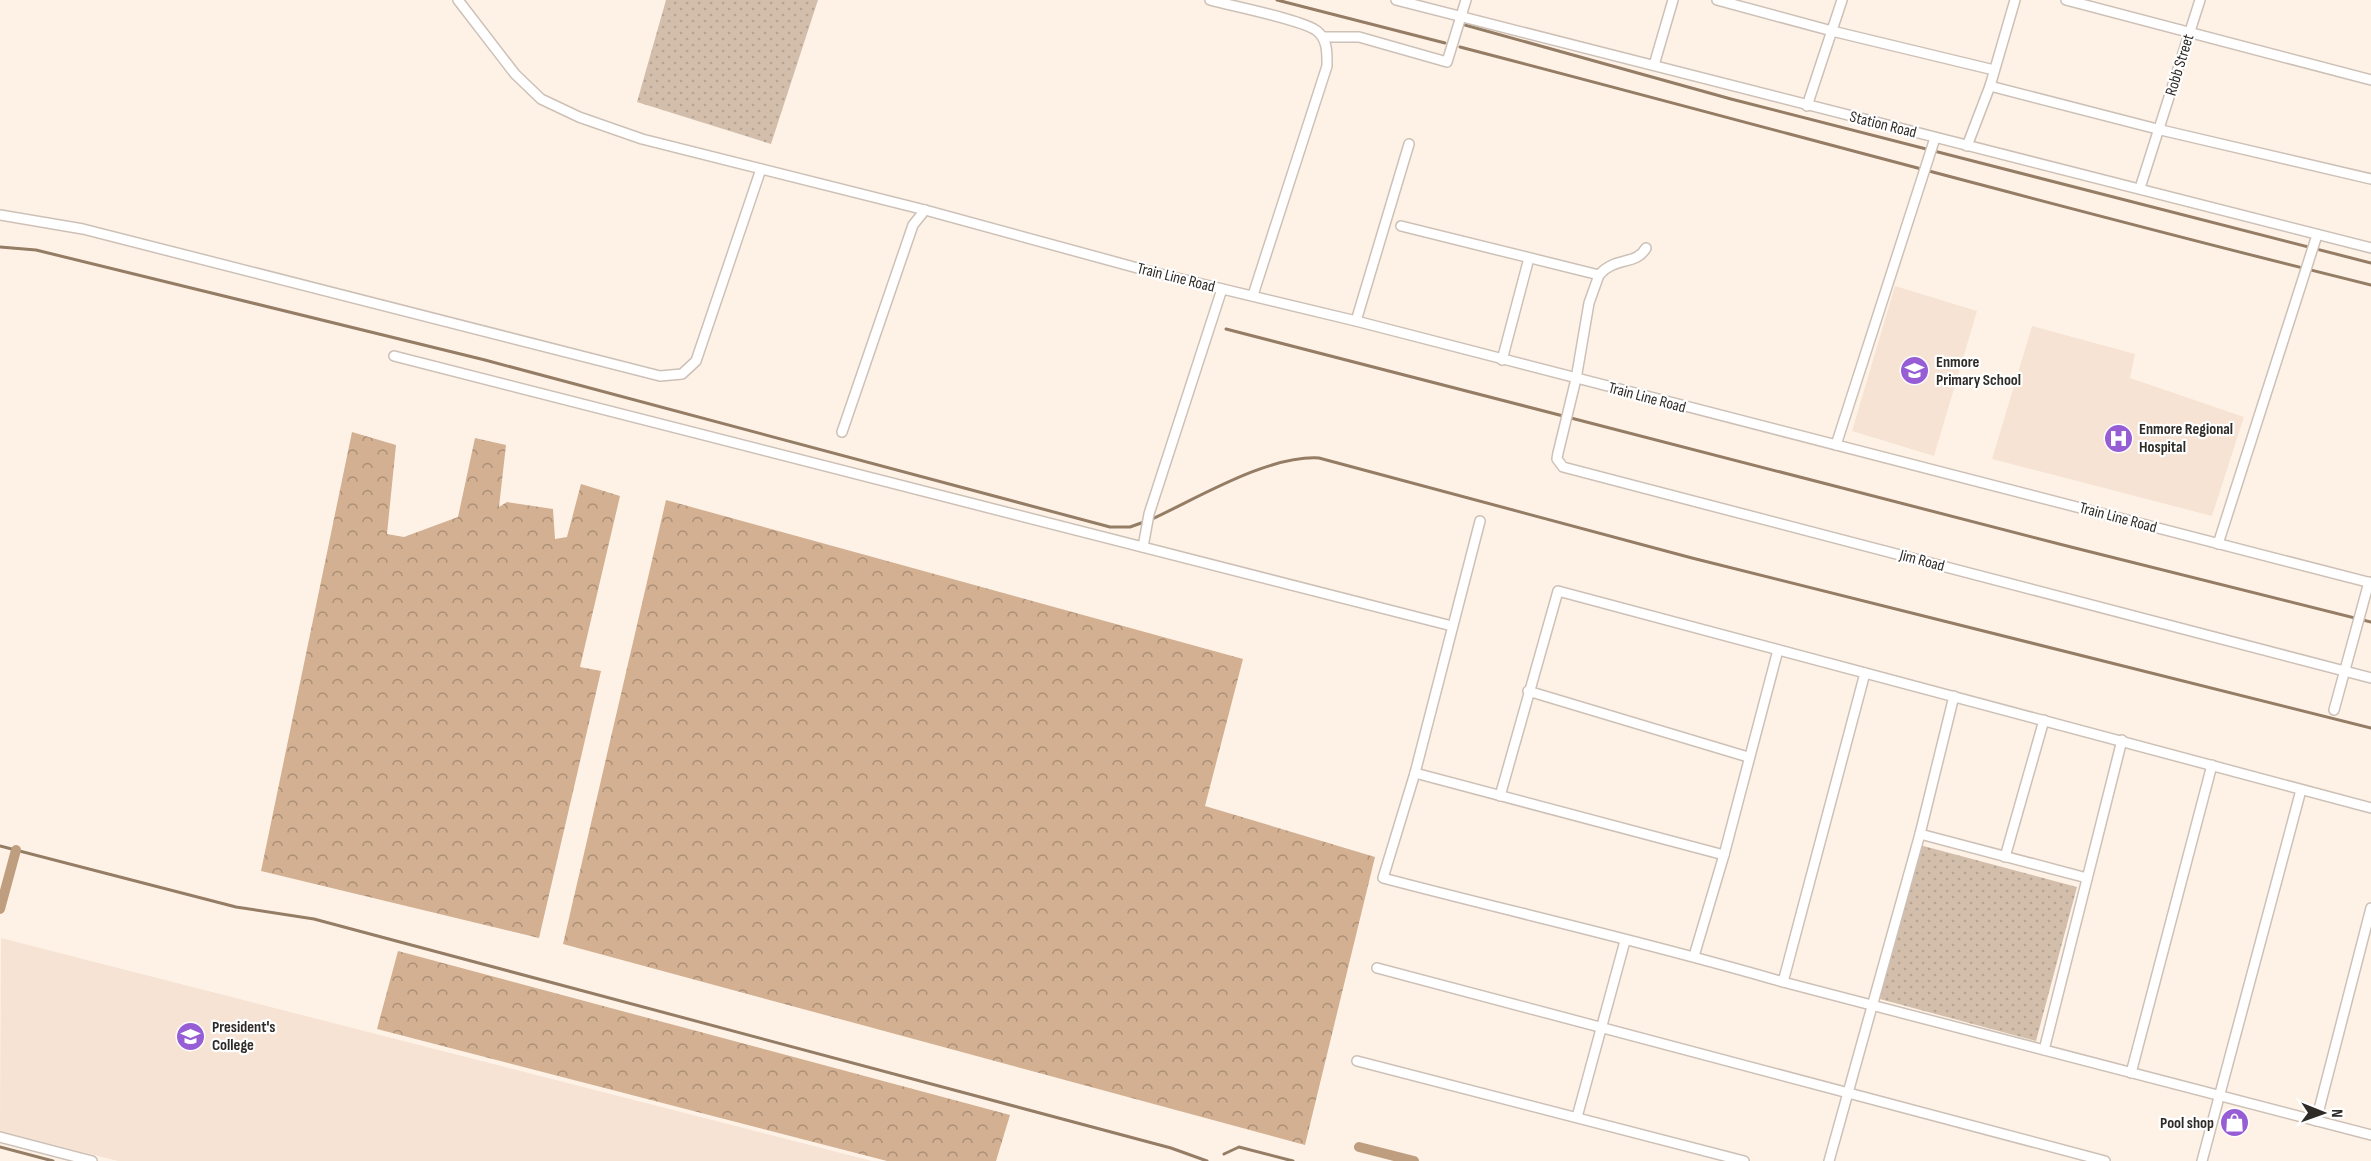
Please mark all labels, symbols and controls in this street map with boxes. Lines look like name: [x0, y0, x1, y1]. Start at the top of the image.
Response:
street label: Robb Street: [2162, 32, 2198, 98]
street label: Station Road: [1848, 108, 1918, 142]
street label: Train Line Road: [1135, 259, 1217, 297]
place label: Enmore Primary School: [1936, 353, 2021, 390]
school or university icon: Enmore Primary School: [1899, 355, 1931, 387]
street label: Train Line Road: [1606, 379, 1688, 417]
place label: Enmore Regional Hospital: [2139, 420, 2233, 457]
hospital icon: Enmore Regional Hospital: [2102, 422, 2134, 454]
street label: Train Line Road: [2077, 499, 2159, 537]
street label: Jim Road: [1896, 546, 1947, 576]
place label: President's College: [212, 1018, 276, 1055]
school or university icon: President's College: [175, 1020, 207, 1052]
north arrow: [2293, 1083, 2353, 1143]
shop icon: Pool shop: [2219, 1107, 2251, 1139]
text: N: [2327, 1109, 2346, 1118]
place label: Pool shop: [2160, 1114, 2214, 1133]

